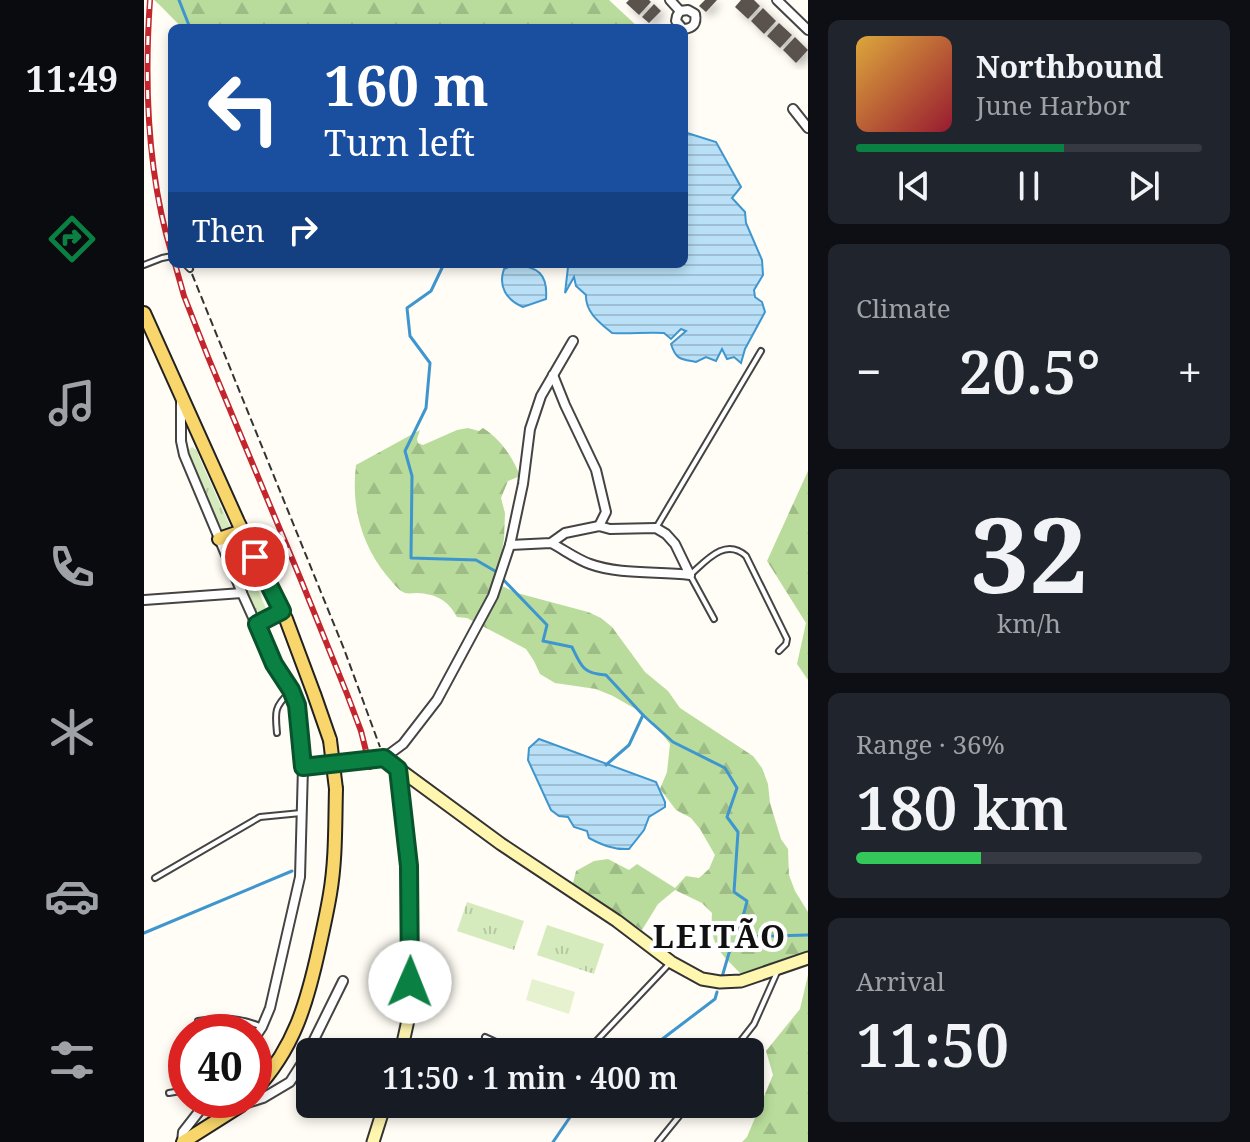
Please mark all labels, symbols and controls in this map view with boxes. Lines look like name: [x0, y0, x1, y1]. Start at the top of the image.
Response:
text: 160 m: [324, 46, 489, 122]
text: Northbound: [976, 46, 1163, 87]
text: 11:49: [26, 54, 118, 103]
icon: left: [192, 56, 296, 160]
text: June Harbor: [976, 87, 1130, 123]
text: Turn left: [324, 118, 475, 167]
icon: previous: [892, 164, 936, 208]
icon: pause: [1007, 164, 1051, 208]
icon: next: [1122, 164, 1166, 208]
icon: right: [281, 208, 325, 252]
text: Then: [192, 210, 265, 251]
icon: directions: [44, 211, 100, 267]
text: Climate: [856, 290, 951, 326]
text: 20.5°: [958, 330, 1100, 412]
text: −: [856, 341, 881, 401]
text: +: [1177, 341, 1202, 401]
icon: music: [44, 375, 100, 431]
text: 32: [970, 482, 1088, 623]
pin: [221, 523, 289, 591]
icon: arrive: [233, 535, 277, 579]
icon: phone: [44, 539, 100, 595]
text: km/h: [997, 605, 1061, 641]
icon: climate: [44, 704, 100, 760]
text: Range · 36%: [856, 726, 1005, 762]
text: 180 km: [856, 766, 1068, 848]
icon: car: [44, 868, 100, 924]
district label: LEITÃO: [653, 914, 787, 957]
position arrow: [368, 940, 452, 1024]
text: Arrival: [856, 963, 945, 999]
text: 11:50: [856, 1003, 1009, 1085]
speed limit sign: 40: [168, 1014, 272, 1118]
icon: filters: [44, 1032, 100, 1088]
text: 11:50 · 1 min · 400 m: [382, 1057, 678, 1098]

